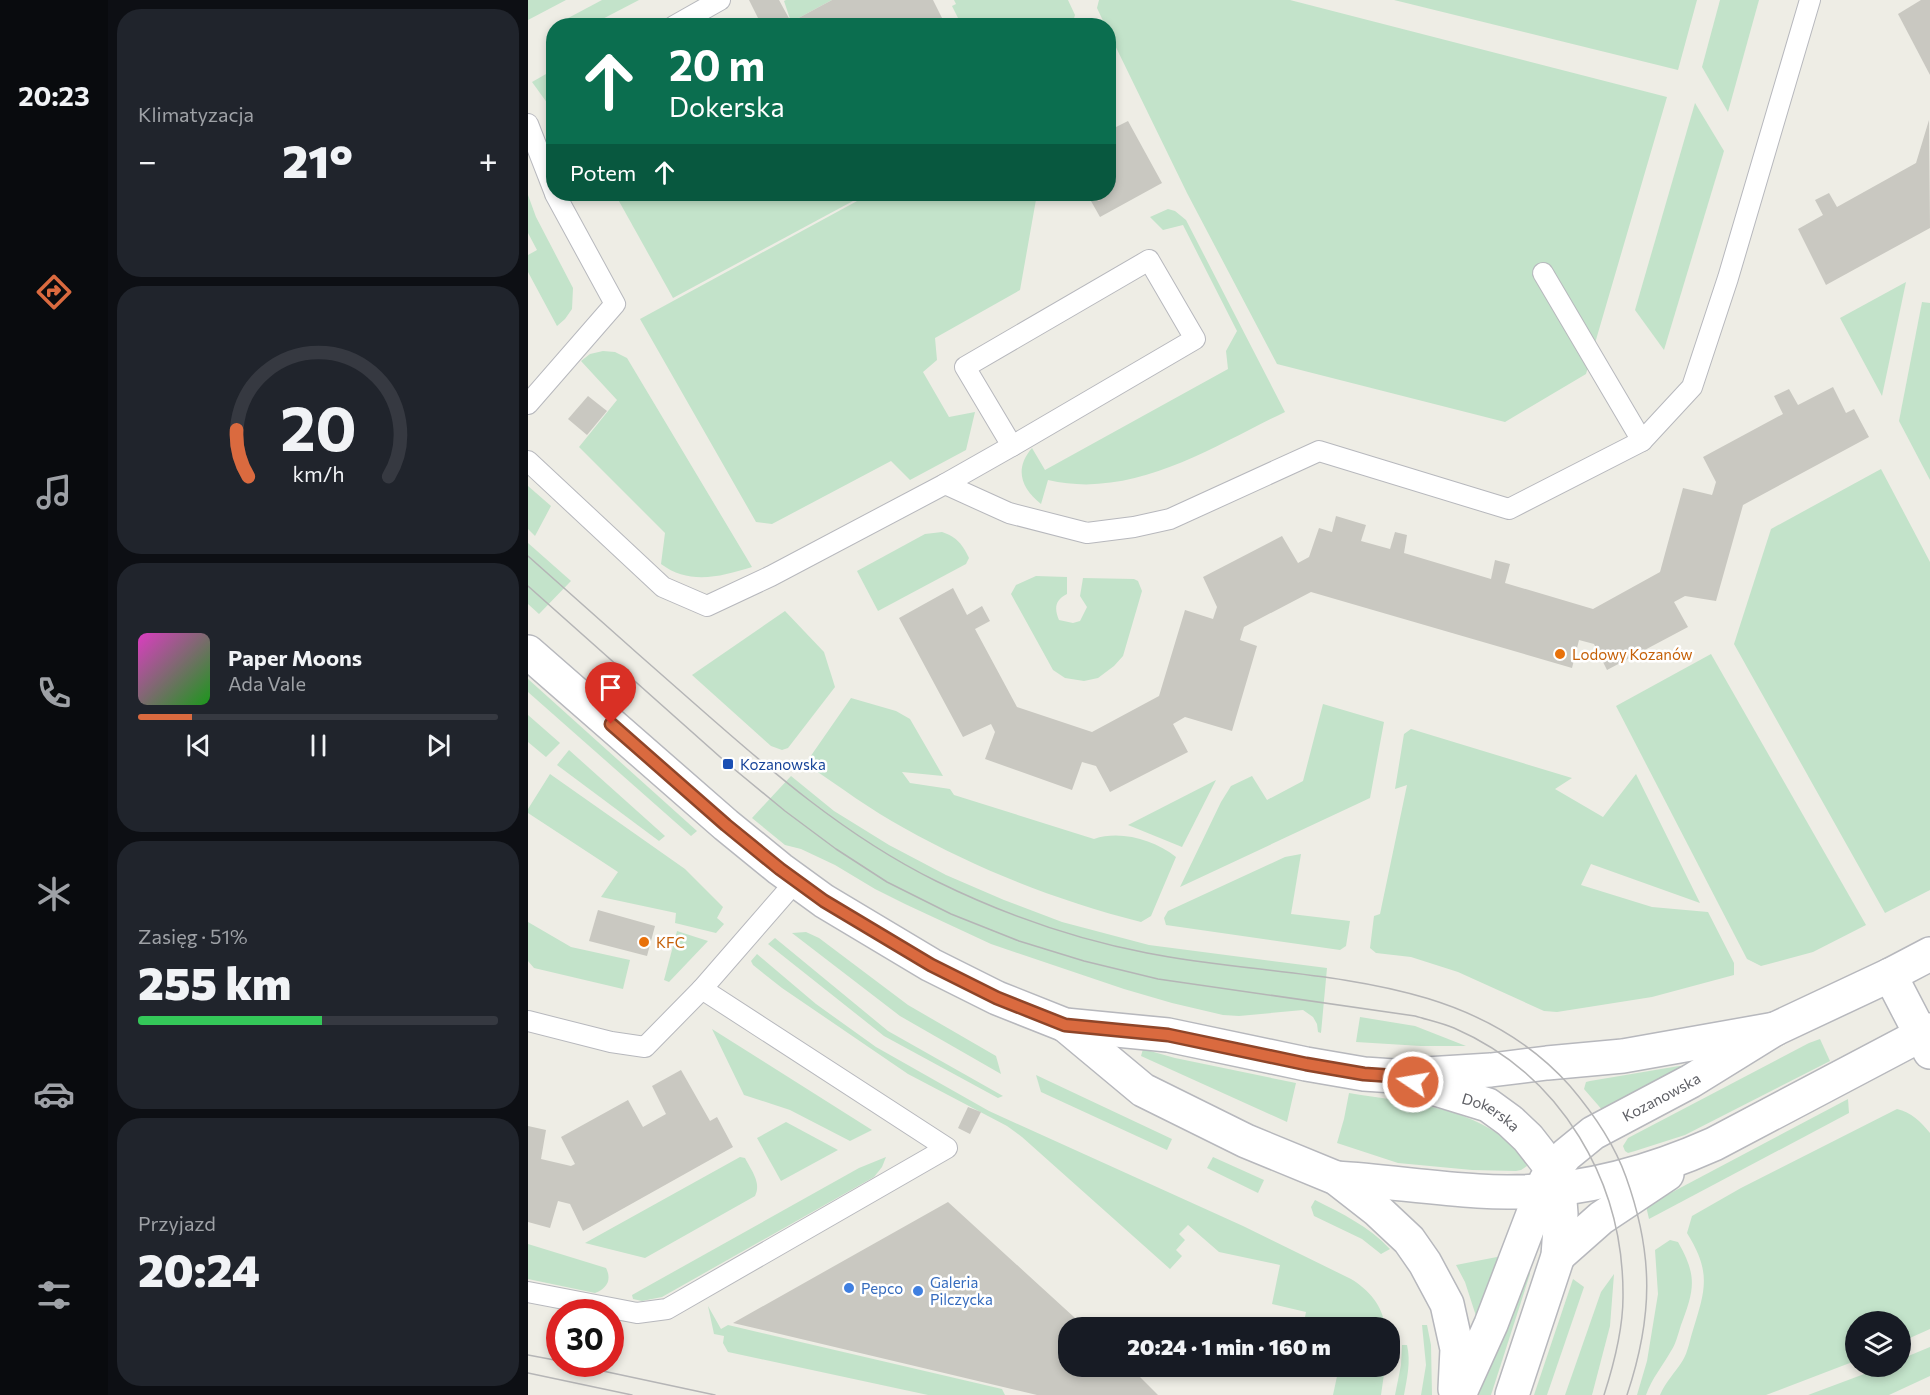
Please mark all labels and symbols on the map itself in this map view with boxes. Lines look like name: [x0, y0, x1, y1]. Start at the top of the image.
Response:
place label: Lodowy Kozanów: [1572, 645, 1693, 663]
marker: Lodowy Kozanów: [1553, 647, 1567, 661]
pin: [585, 662, 636, 724]
place label: Kozanowska: [740, 755, 826, 773]
marker: Kozanowska: [721, 757, 735, 771]
place label: KFC: [656, 933, 685, 951]
marker: KFC: [637, 935, 651, 949]
position arrow: [1381, 1050, 1445, 1114]
street label: Kozanowska: [1619, 1069, 1704, 1125]
street label: Dokerska: [1460, 1089, 1524, 1135]
place label: Galeria Pilczycka: [930, 1273, 993, 1308]
place label: Pepco: [861, 1279, 903, 1297]
marker: Pepco: [842, 1281, 856, 1295]
marker: Galeria Pilczycka: [911, 1284, 925, 1298]
speed limit sign: 30: [546, 1299, 624, 1377]

